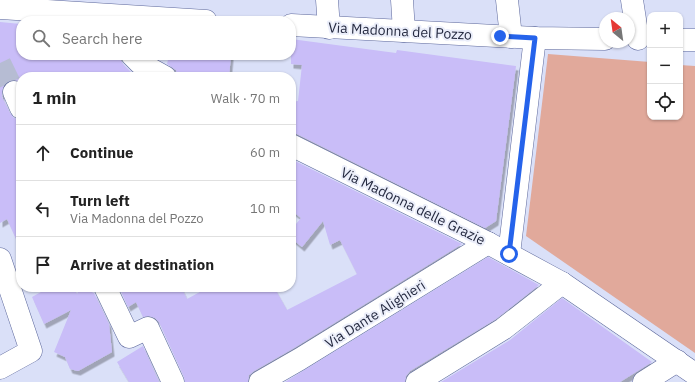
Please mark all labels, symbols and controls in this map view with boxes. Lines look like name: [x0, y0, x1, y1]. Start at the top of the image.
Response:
north arrow: [599, 12, 635, 48]
map controls: [647, 12, 683, 120]
button: +: [647, 12, 683, 48]
search box: [16, 16, 296, 60]
street label: Via Madonna del Pozzo: [328, 18, 472, 44]
icon: search: [30, 27, 52, 49]
route end: [491, 27, 509, 45]
text: Search here: [62, 29, 142, 48]
button: −: [647, 48, 683, 84]
button: locate: [647, 84, 683, 120]
text: 1 min: [32, 87, 76, 109]
text: Walk · 70 m: [211, 90, 280, 107]
icon: ahead: [32, 142, 54, 164]
text: Continue: [70, 143, 134, 162]
text: 60 m: [250, 144, 280, 161]
street label: Via Madonna delle Grazie: [338, 163, 489, 249]
text: Turn left: [70, 191, 130, 210]
icon: left: [32, 198, 54, 220]
text: 10 m: [250, 200, 280, 217]
text: Via Madonna del Pozzo: [70, 210, 204, 227]
route start: [500, 245, 518, 263]
icon: arrive: [32, 254, 54, 276]
text: Arrive at destination: [70, 255, 214, 274]
street label: Via Dante Alighieri: [321, 276, 429, 352]

